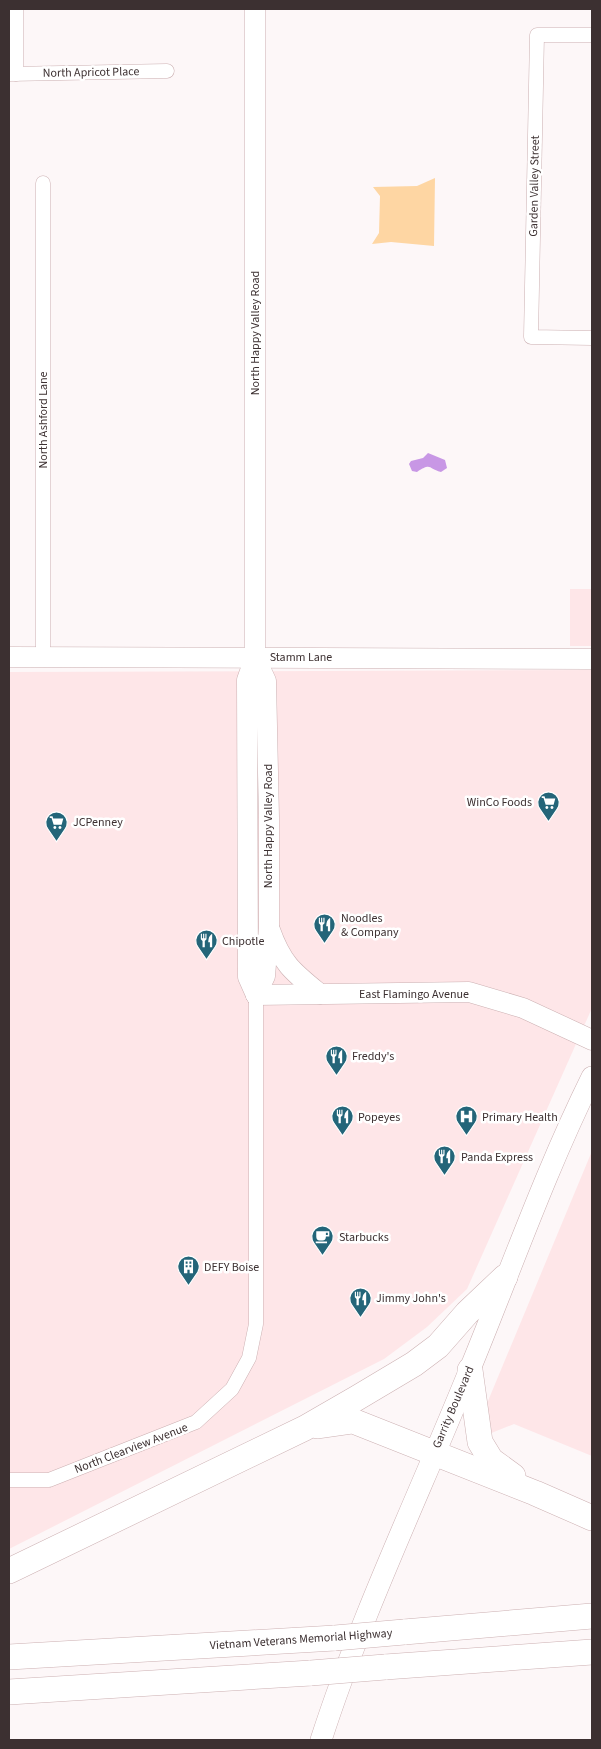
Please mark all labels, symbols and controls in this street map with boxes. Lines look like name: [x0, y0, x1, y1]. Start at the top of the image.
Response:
street label: North Apricot Place: [42, 63, 140, 82]
street label: Garden Valley Street: [525, 135, 544, 237]
street label: North Happy Valley Road: [247, 271, 264, 395]
street label: North Ashford Lane: [35, 371, 52, 469]
street label: Stamm Lane: [270, 649, 332, 666]
street label: North Happy Valley Road: [260, 764, 277, 888]
supermarket icon: WinCo Foods: [536, 790, 560, 821]
place label: WinCo Foods: [467, 794, 532, 811]
supermarket icon: JCPenney: [45, 810, 69, 841]
place label: JCPenney: [73, 814, 123, 831]
place label: Noodles & Company: [341, 910, 399, 941]
restaurant icon: Noodles & Company: [313, 913, 337, 944]
restaurant icon: Chipotle: [194, 929, 218, 960]
place label: Chipotle: [222, 933, 264, 950]
street label: East Flamingo Avenue: [359, 986, 469, 1003]
restaurant icon: Freddy's: [324, 1044, 348, 1075]
place label: Freddy's: [352, 1048, 394, 1065]
restaurant icon: Popeyes: [330, 1105, 354, 1136]
hospital icon: Primary Health: [454, 1105, 478, 1136]
place label: Popeyes: [358, 1109, 400, 1126]
place label: Primary Health: [482, 1109, 558, 1126]
restaurant icon: Panda Express: [433, 1145, 457, 1176]
place label: Panda Express: [461, 1149, 533, 1166]
cafe icon: Starbucks: [311, 1225, 335, 1256]
place label: Starbucks: [339, 1229, 389, 1246]
building icon: DEFY Boise: [176, 1255, 200, 1286]
place label: DEFY Boise: [204, 1259, 259, 1276]
restaurant icon: Jimmy John's: [348, 1286, 372, 1317]
place label: Jimmy John's: [376, 1290, 446, 1307]
street label: Garrity Boulevard: [428, 1363, 478, 1451]
street label: North Clearview Avenue: [72, 1419, 190, 1478]
street label: Vietnam Veterans Memorial Highway: [209, 1625, 393, 1654]

